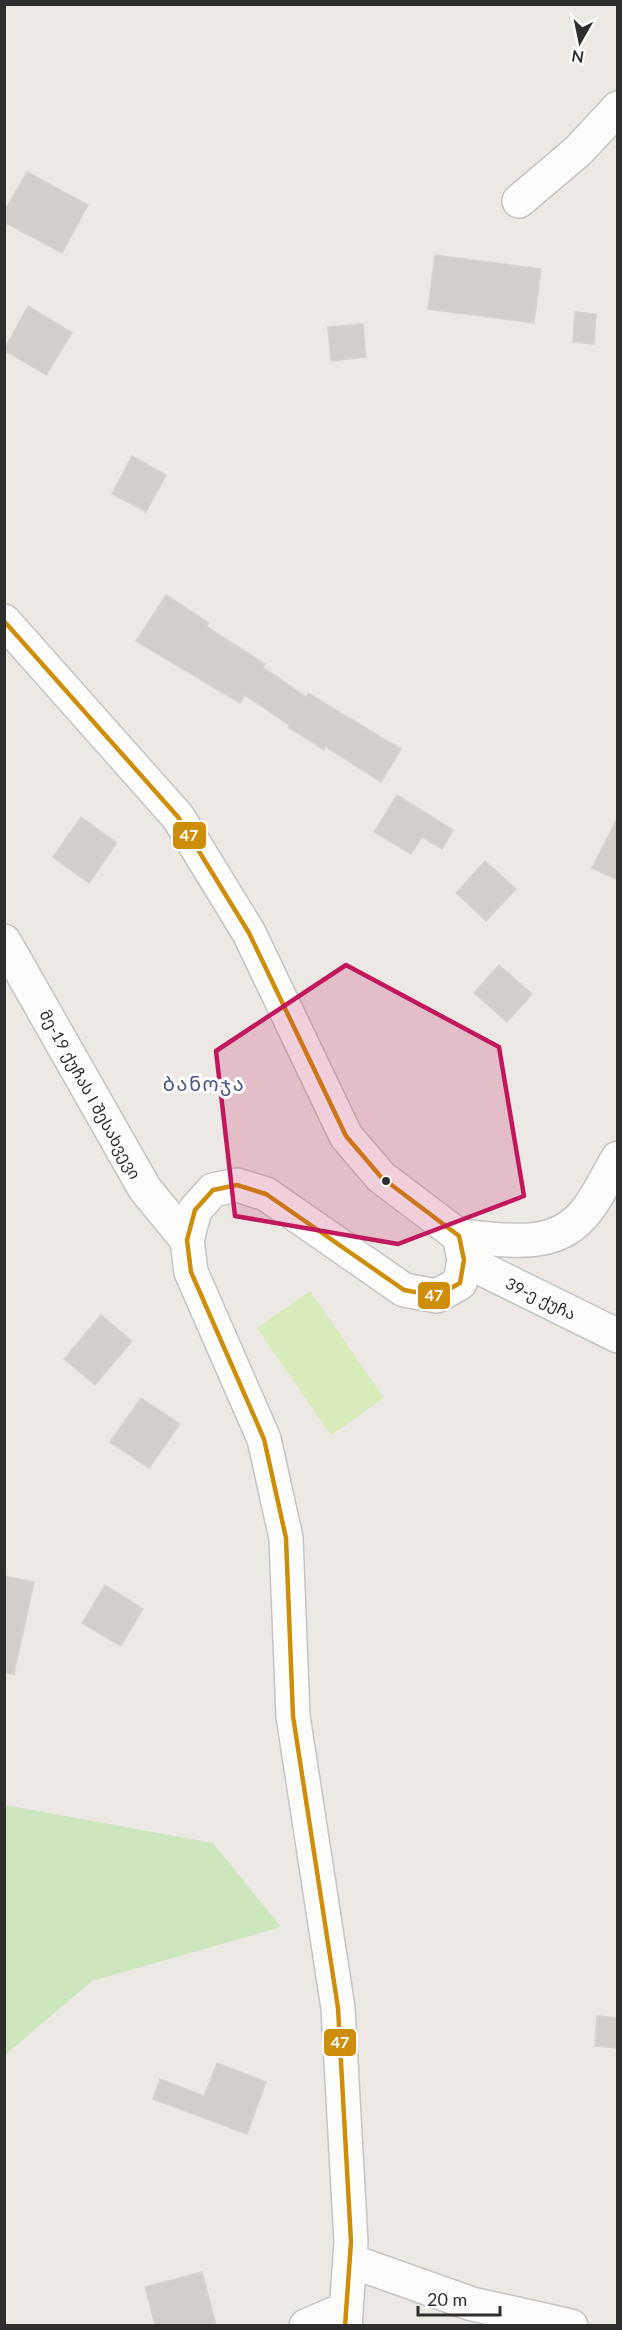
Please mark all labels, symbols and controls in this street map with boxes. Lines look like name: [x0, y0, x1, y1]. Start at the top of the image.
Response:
north arrow: [550, 12, 610, 72]
text: N: [570, 47, 585, 68]
line badge: 47: [172, 821, 207, 850]
text: 47: [180, 825, 198, 844]
street label: მე-19 ქუჩას I შესახვევი: [36, 1006, 146, 1182]
district label: ბანოჯა: [163, 1071, 245, 1096]
unlabelled marker: [380, 1175, 392, 1187]
street label: 39-ე ქუჩა: [503, 1273, 579, 1324]
line badge: 47: [417, 1281, 451, 1310]
text: 47: [425, 1285, 443, 1304]
line badge: 47: [323, 2028, 357, 2057]
text: 47: [331, 2032, 349, 2051]
scale bar: [418, 2279, 500, 2317]
text: 20 m: [427, 2288, 467, 2310]

